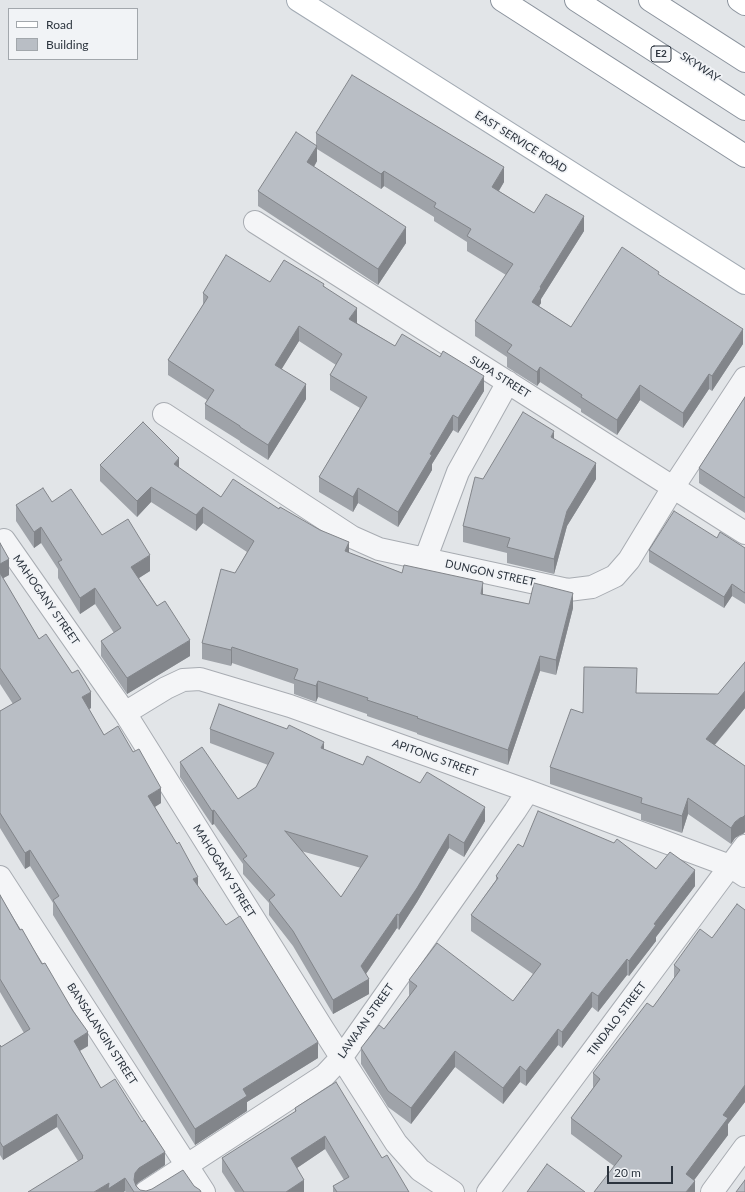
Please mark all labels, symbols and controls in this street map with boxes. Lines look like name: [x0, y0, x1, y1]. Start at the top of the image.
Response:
legend: [8, 8, 138, 60]
text: Road: [46, 17, 73, 32]
text: Building: [46, 37, 89, 52]
road number: E2: [651, 46, 671, 62]
street label: SKYWAY: [678, 49, 722, 85]
street label: EAST SERVICE ROAD: [472, 108, 570, 176]
street label: SUPA STREET: [467, 353, 533, 401]
street label: MAHOGANY STREET: [10, 552, 82, 648]
street label: DUNGON STREET: [444, 557, 536, 589]
street label: APITONG STREET: [391, 736, 479, 780]
street label: MAHOGANY STREET: [190, 822, 258, 920]
street label: TINDALO STREET: [585, 979, 649, 1059]
street label: BANSALANGIN STREET: [64, 981, 140, 1087]
street label: LAWAAN STREET: [335, 981, 397, 1061]
scale bar: [609, 1158, 675, 1184]
text: 20 m: [614, 1165, 641, 1180]

